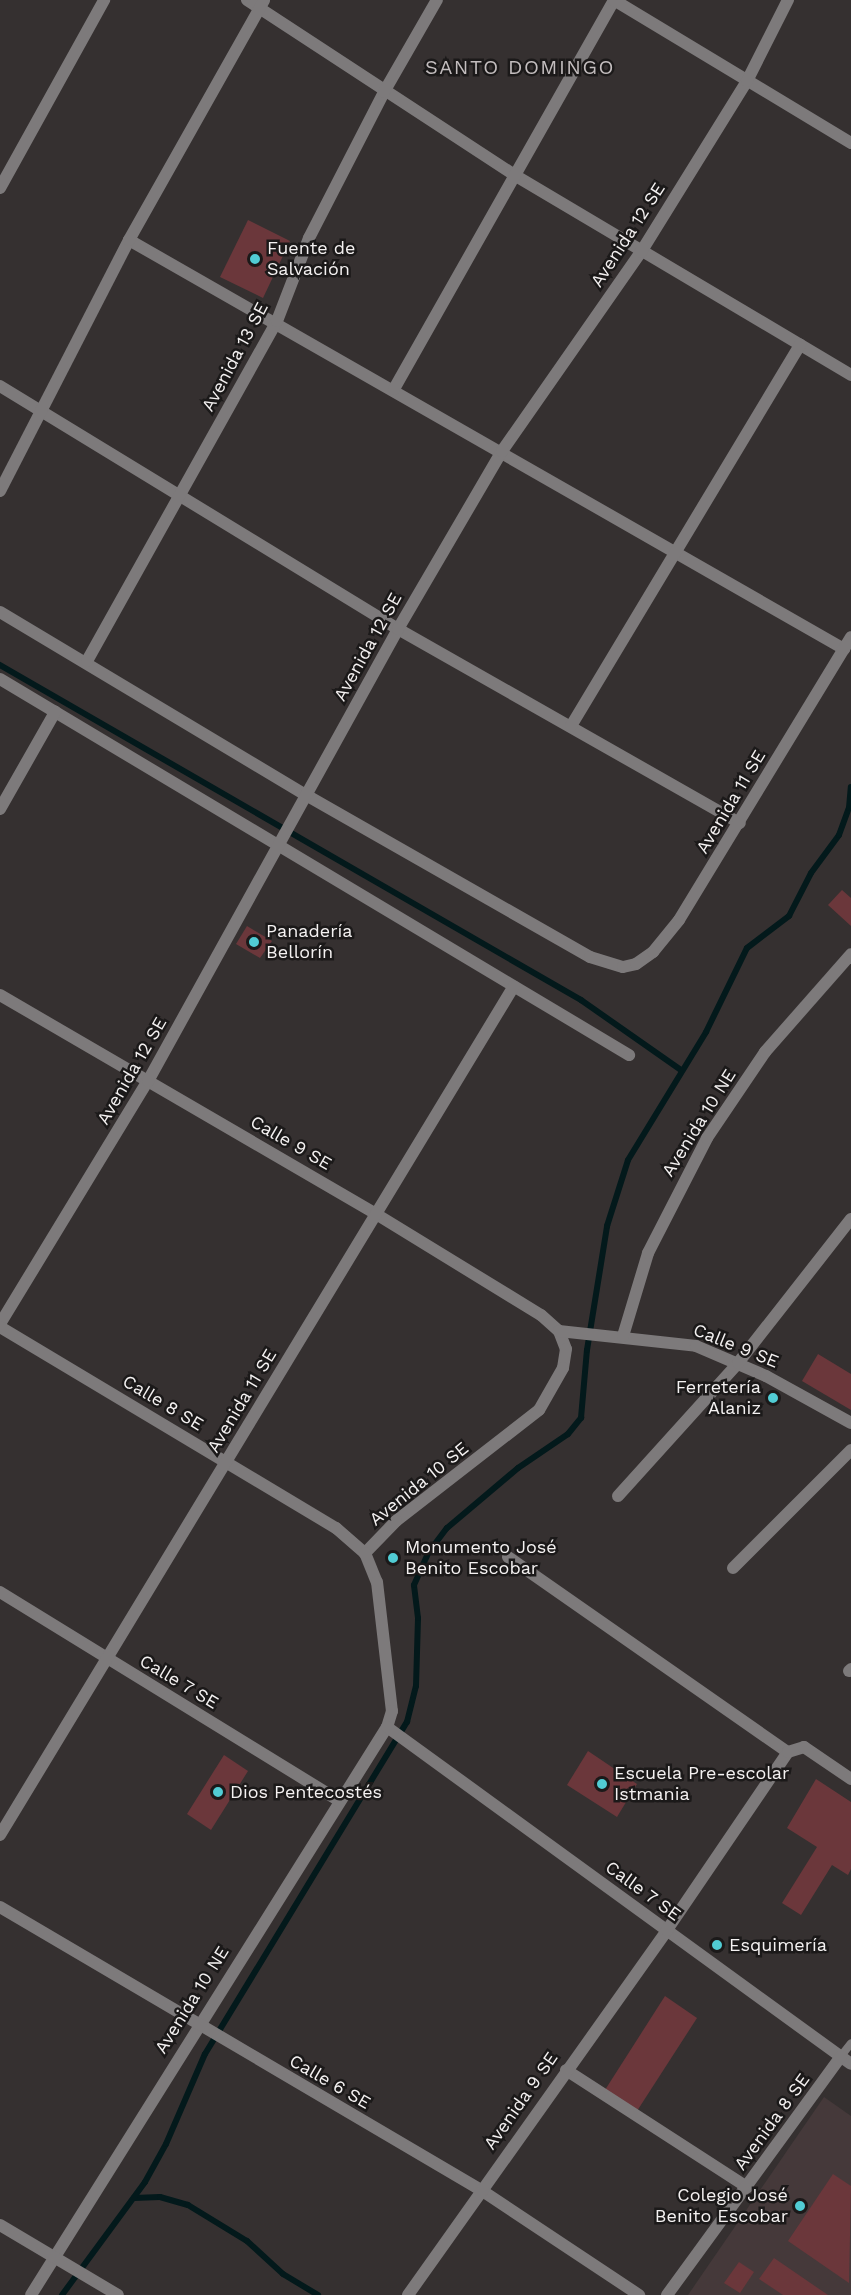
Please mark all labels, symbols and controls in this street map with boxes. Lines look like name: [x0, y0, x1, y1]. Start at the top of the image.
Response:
district label: SANTO DOMINGO: [425, 55, 615, 79]
street label: Avenida 12 SE: [586, 178, 670, 292]
place label: Fuente de Salvación: [267, 238, 355, 280]
marker: Fuente de Salvación: [248, 252, 262, 266]
street label: Avenida 13 SE: [197, 298, 273, 416]
street label: Avenida 12 SE: [329, 589, 407, 705]
street label: Avenida 11 SE: [691, 746, 771, 858]
place label: Panadería Bellorín: [266, 921, 352, 964]
marker: Panadería Bellorín: [247, 935, 261, 949]
street label: Avenida 12 SE: [92, 1013, 172, 1129]
street label: Avenida 10 NE: [657, 1065, 741, 1181]
street label: Calle 9 SE: [246, 1111, 336, 1175]
street label: Calle 9 SE: [690, 1319, 782, 1373]
street label: Avenida 11 SE: [202, 1345, 282, 1457]
street label: Calle 8 SE: [119, 1370, 207, 1436]
place label: Ferretería Alaniz: [676, 1377, 761, 1420]
marker: Ferretería Alaniz: [766, 1391, 780, 1405]
street label: Avenida 10 SE: [365, 1437, 473, 1531]
place label: Monumento José Benito Escobar: [405, 1537, 557, 1580]
marker: Monumento José Benito Escobar: [386, 1551, 400, 1565]
street label: Calle 7 SE: [135, 1650, 223, 1714]
place label: Escuela Pre-escolar Istmania: [614, 1763, 790, 1806]
marker: Escuela Pre-escolar Istmania: [595, 1777, 609, 1791]
place label: Dios Pentecostés: [230, 1781, 382, 1803]
marker: Dios Pentecostés: [211, 1785, 225, 1799]
street label: Calle 7 SE: [601, 1856, 685, 1926]
place label: Esquimería: [729, 1934, 827, 1956]
marker: Esquimería: [710, 1938, 724, 1952]
street label: Avenida 10 NE: [150, 1942, 234, 2058]
street label: Avenida 9 SE: [479, 2048, 563, 2154]
street label: Calle 6 SE: [286, 2050, 374, 2114]
street label: Avenida 8 SE: [730, 2069, 814, 2175]
place label: Colegio José Benito Escobar: [655, 2185, 788, 2228]
marker: Colegio José Benito Escobar: [793, 2199, 807, 2213]

